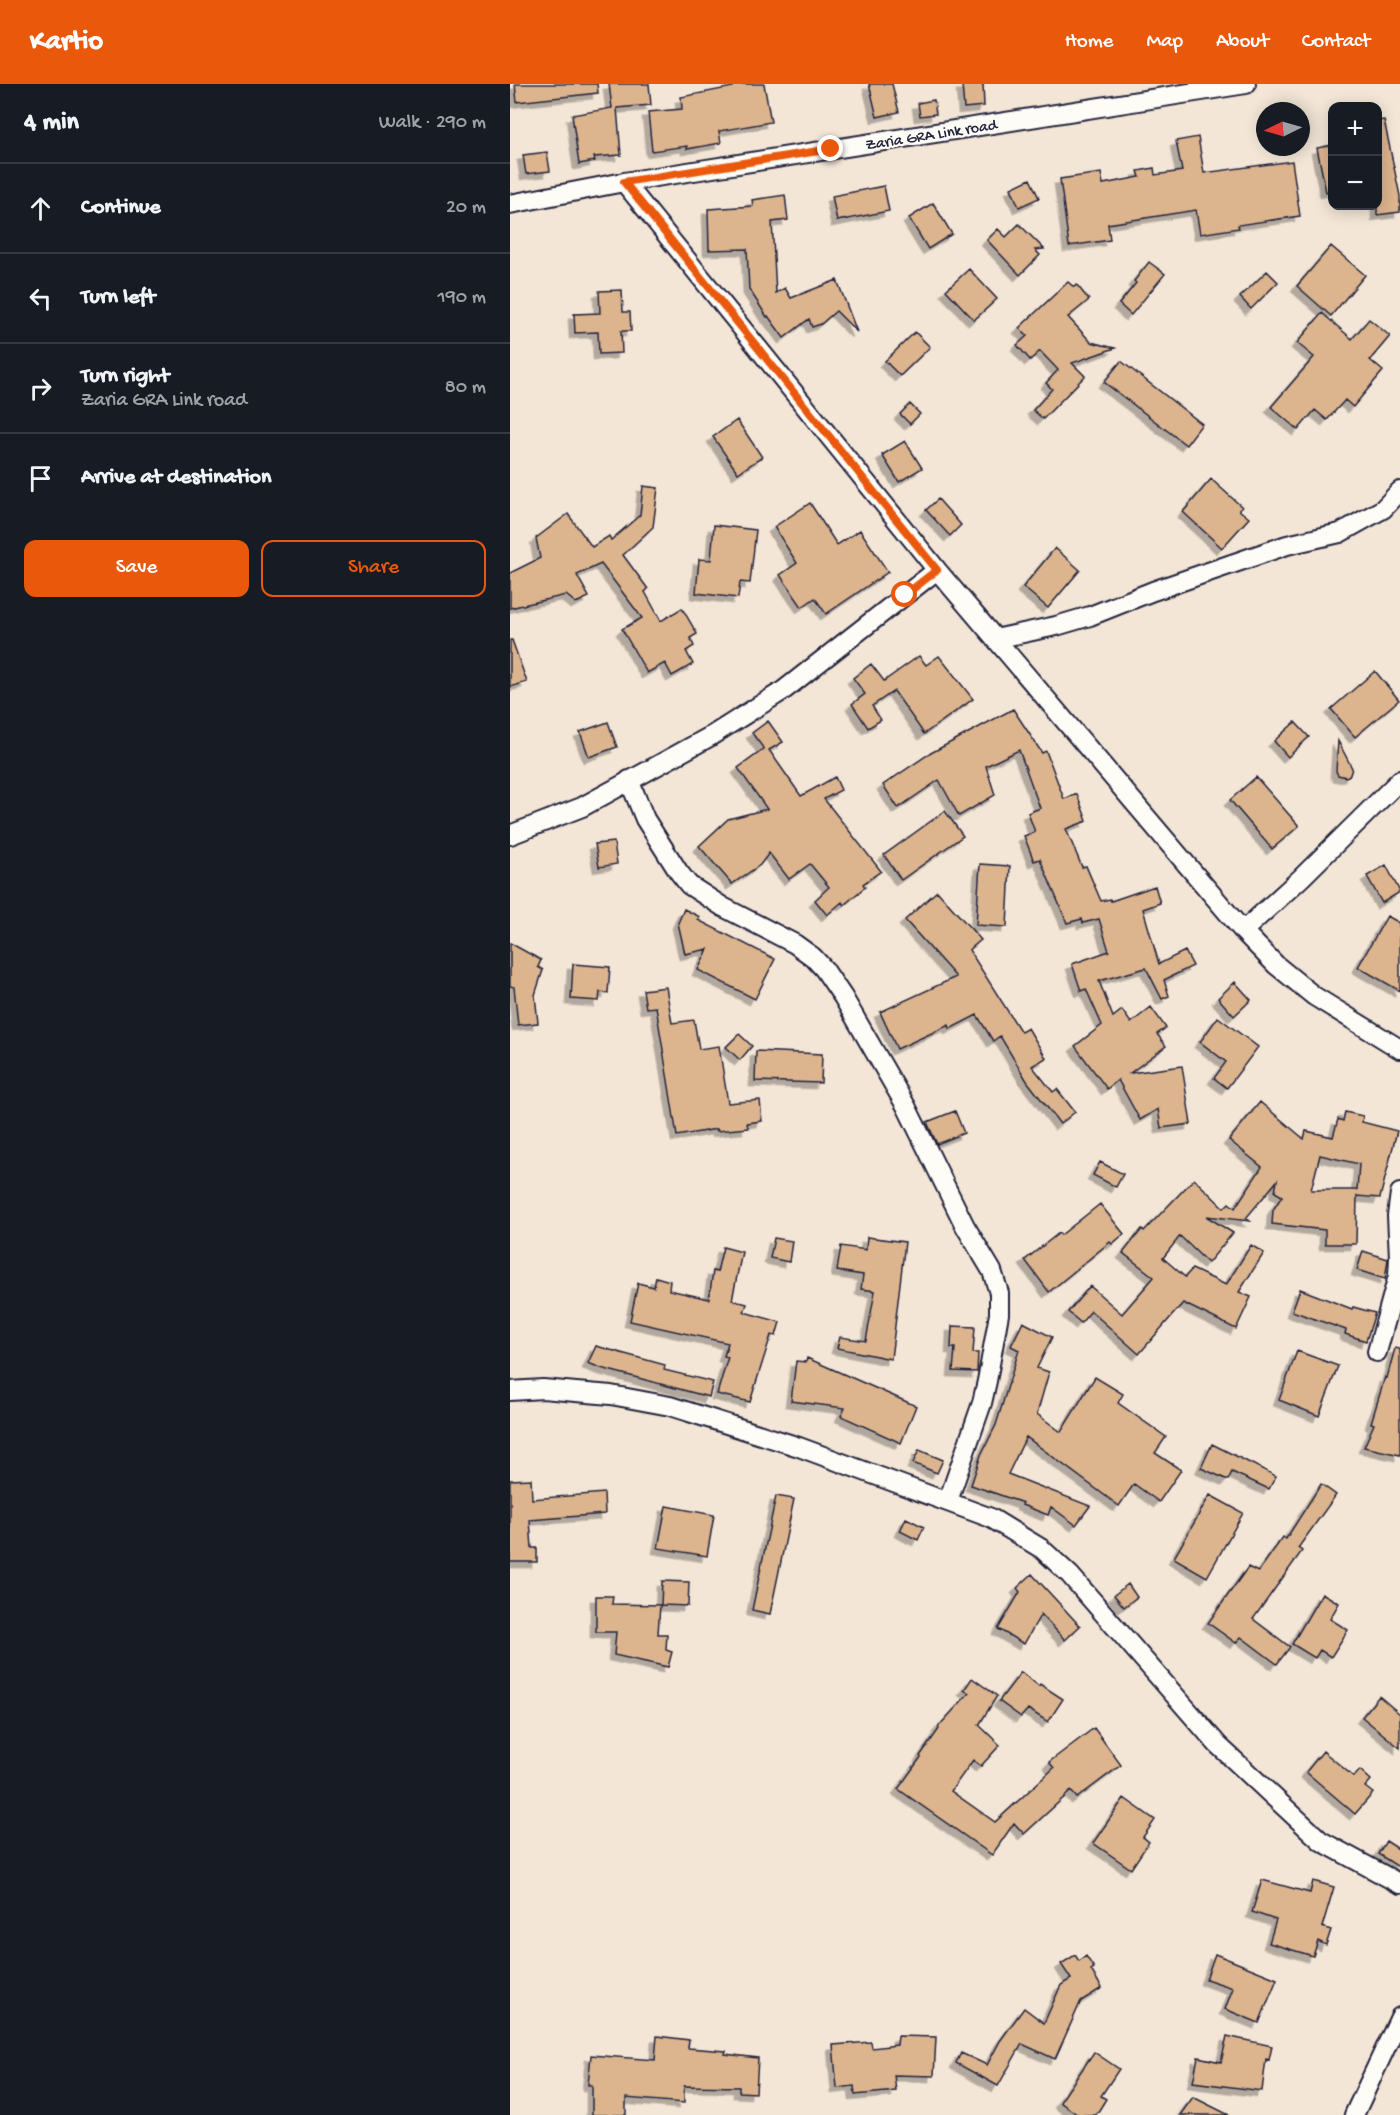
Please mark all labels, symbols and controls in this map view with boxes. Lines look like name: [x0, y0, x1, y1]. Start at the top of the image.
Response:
text: Kartio: [30, 26, 103, 59]
text: Home: [1065, 30, 1113, 55]
text: Map: [1146, 30, 1183, 55]
text: About: [1216, 30, 1269, 55]
text: Contact: [1302, 30, 1370, 55]
north arrow: [1256, 102, 1310, 156]
map controls: [1328, 102, 1382, 210]
button: +: [1328, 102, 1382, 156]
text: 4 min: [24, 108, 79, 139]
text: Walk · 290 m: [379, 112, 486, 135]
street label: Zaria GRA Link road: [864, 116, 1000, 156]
route end: [817, 135, 843, 161]
button: −: [1328, 156, 1382, 210]
icon: ahead: [24, 192, 57, 225]
text: Continue: [81, 195, 161, 221]
text: 20 m: [446, 197, 486, 220]
icon: left: [24, 282, 57, 315]
text: Turn left: [81, 285, 155, 311]
text: 190 m: [438, 287, 486, 310]
text: Turn right: [81, 364, 169, 390]
icon: right: [24, 372, 57, 405]
text: 80 m: [445, 377, 486, 400]
text: Zaria GRA Link road: [81, 390, 247, 413]
icon: arrive: [24, 462, 57, 495]
text: Arrive at destination: [81, 465, 271, 491]
button: Save: [24, 540, 249, 597]
button: Share: [261, 540, 486, 597]
route start: [891, 581, 917, 607]

